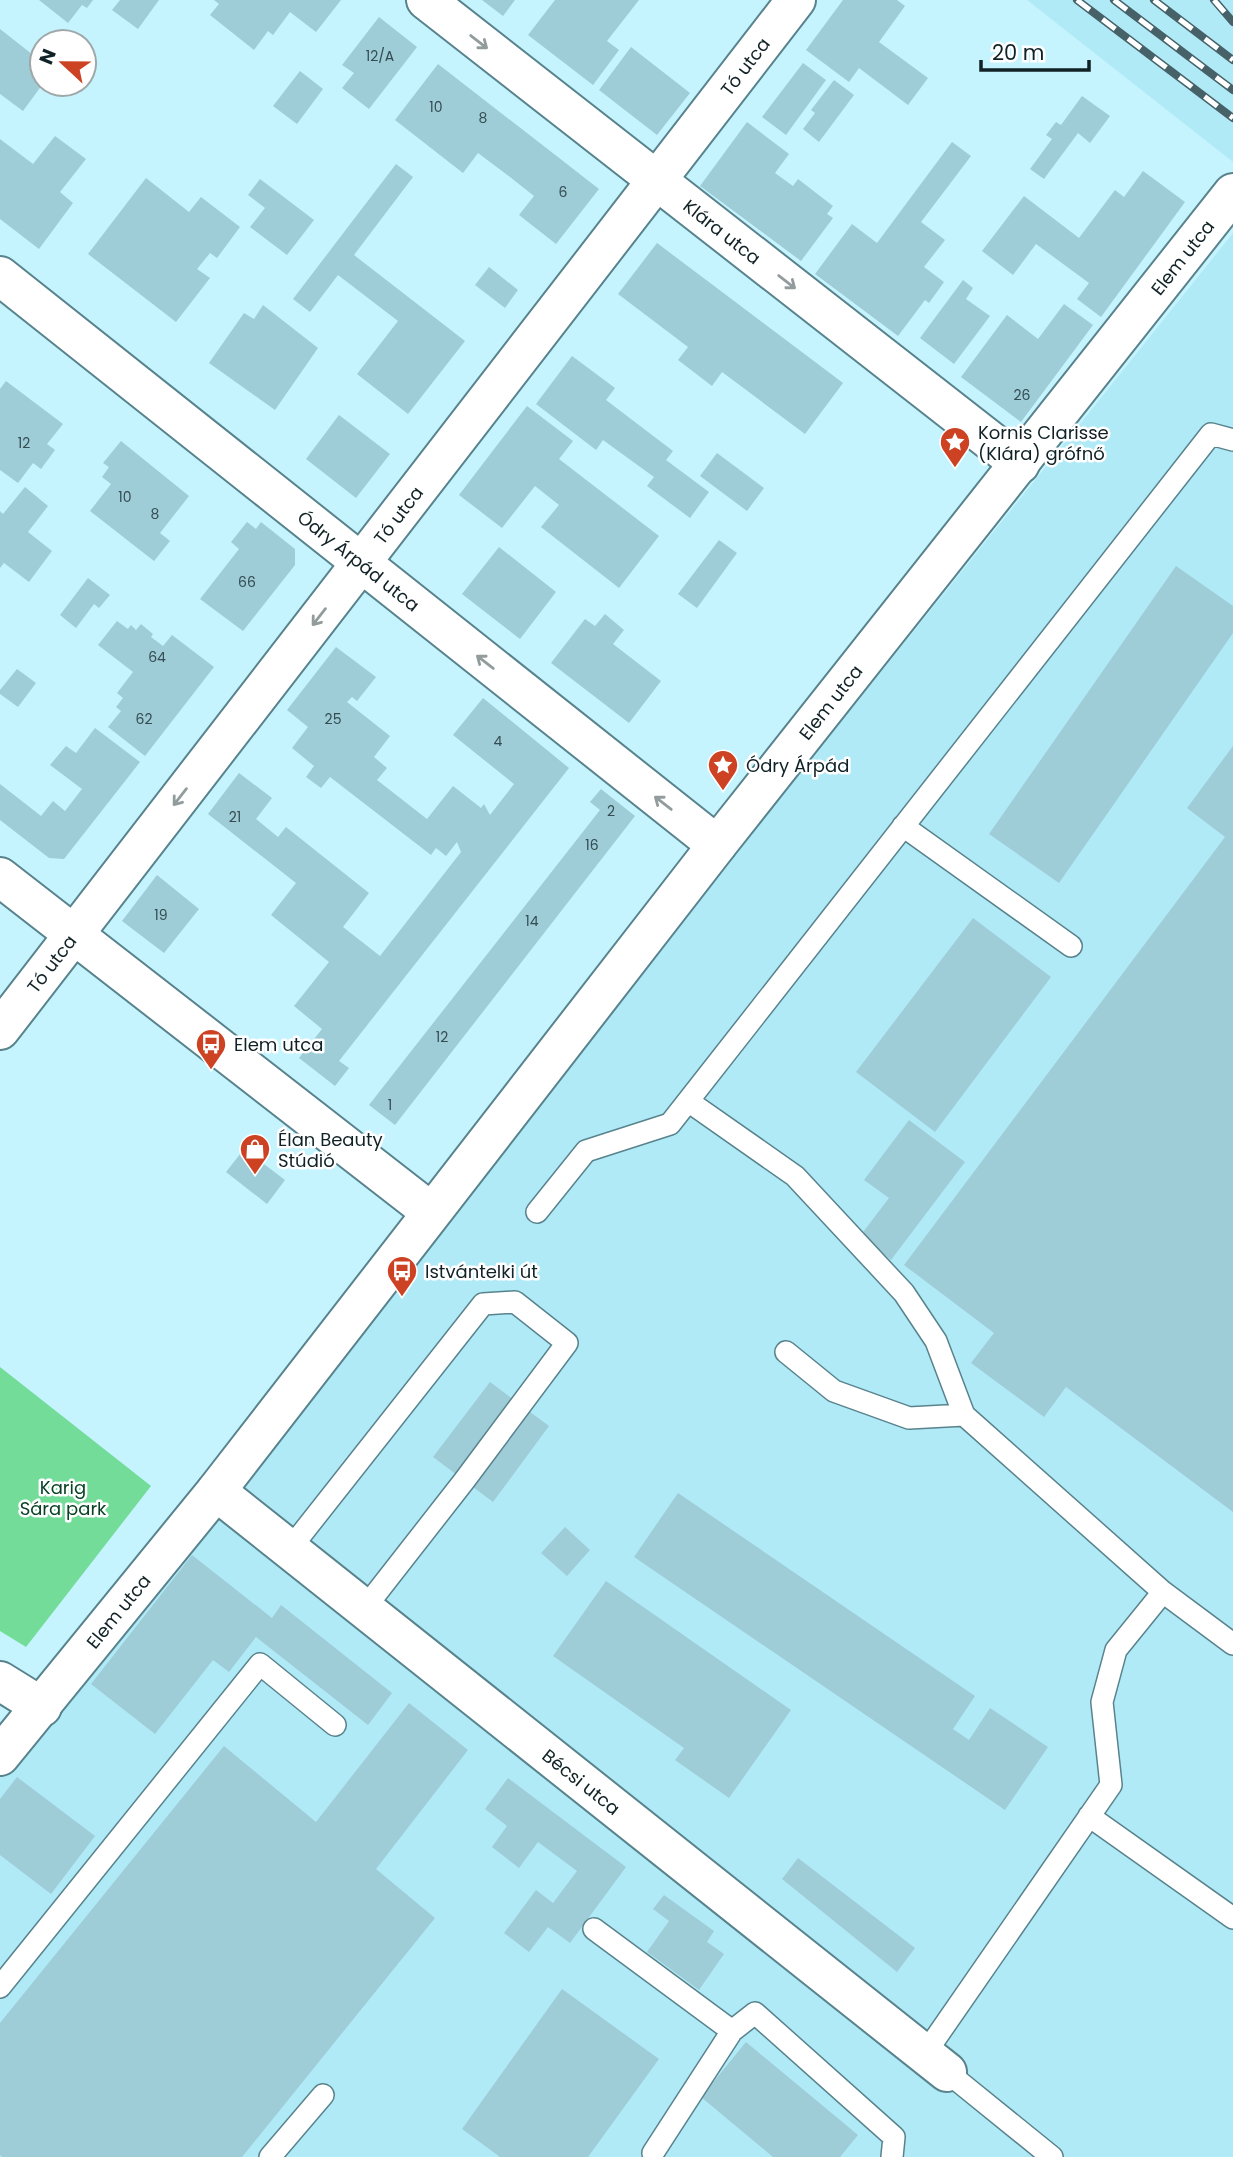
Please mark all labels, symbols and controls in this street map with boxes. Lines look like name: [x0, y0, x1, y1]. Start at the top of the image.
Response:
north arrow: [28, 28, 98, 98]
scale bar: [981, 28, 1090, 72]
street label: Tó utca: [714, 32, 775, 101]
one-way arrow: [470, 34, 488, 50]
text: 20 m: [992, 38, 1045, 67]
text: N: [33, 45, 63, 69]
house number: 12/A: [366, 46, 394, 66]
house number: 10: [429, 97, 443, 117]
house number: 8: [479, 108, 488, 128]
house number: 6: [559, 182, 568, 202]
street label: Klára utca: [678, 193, 766, 270]
street label: Elem utca: [1145, 214, 1220, 300]
one-way arrow: [777, 274, 796, 289]
house number: 26: [1014, 385, 1031, 405]
place label: Kornis Clarisse (Klára) grófnő: [978, 420, 1109, 466]
place icon: Kornis Clarisse (Klára) grófnő: [938, 425, 972, 469]
house number: 12: [18, 433, 30, 453]
street label: Tó utca: [368, 481, 429, 549]
house number: 10: [118, 487, 132, 507]
house number: 8: [151, 504, 160, 524]
street label: Ódry Árpád utca: [292, 504, 425, 617]
house number: 66: [238, 572, 256, 592]
one-way arrow: [311, 607, 326, 626]
house number: 64: [148, 647, 166, 667]
one-way arrow: [476, 654, 495, 669]
street label: Elem utca: [793, 659, 868, 745]
house number: 62: [136, 709, 152, 729]
house number: 25: [325, 709, 341, 729]
house number: 4: [494, 731, 503, 751]
place icon: Ódry Árpád: [706, 748, 740, 792]
place label: Ódry Árpád: [746, 753, 849, 778]
one-way arrow: [172, 787, 187, 806]
one-way arrow: [655, 796, 673, 811]
house number: 2: [607, 801, 615, 821]
house number: 21: [229, 807, 241, 827]
house number: 16: [585, 835, 599, 855]
house number: 19: [154, 905, 168, 925]
house number: 14: [525, 911, 539, 931]
street label: Tó utca: [21, 929, 82, 998]
bus stop icon: Elem utca: [194, 1027, 228, 1071]
house number: 12: [436, 1027, 448, 1047]
place label: Elem utca: [234, 1032, 323, 1057]
house number: 1: [388, 1095, 392, 1115]
place label: Élan Beauty Stúdió: [278, 1127, 383, 1173]
shop icon: Élan Beauty Stúdió: [238, 1132, 272, 1176]
bus stop icon: Istvántelki út: [385, 1254, 419, 1298]
place label: Istvántelki út: [425, 1259, 538, 1284]
park label: Karig Sára park: [20, 1475, 107, 1521]
street label: Elem utca: [80, 1569, 156, 1654]
street label: Bécsi utca: [537, 1743, 626, 1820]

